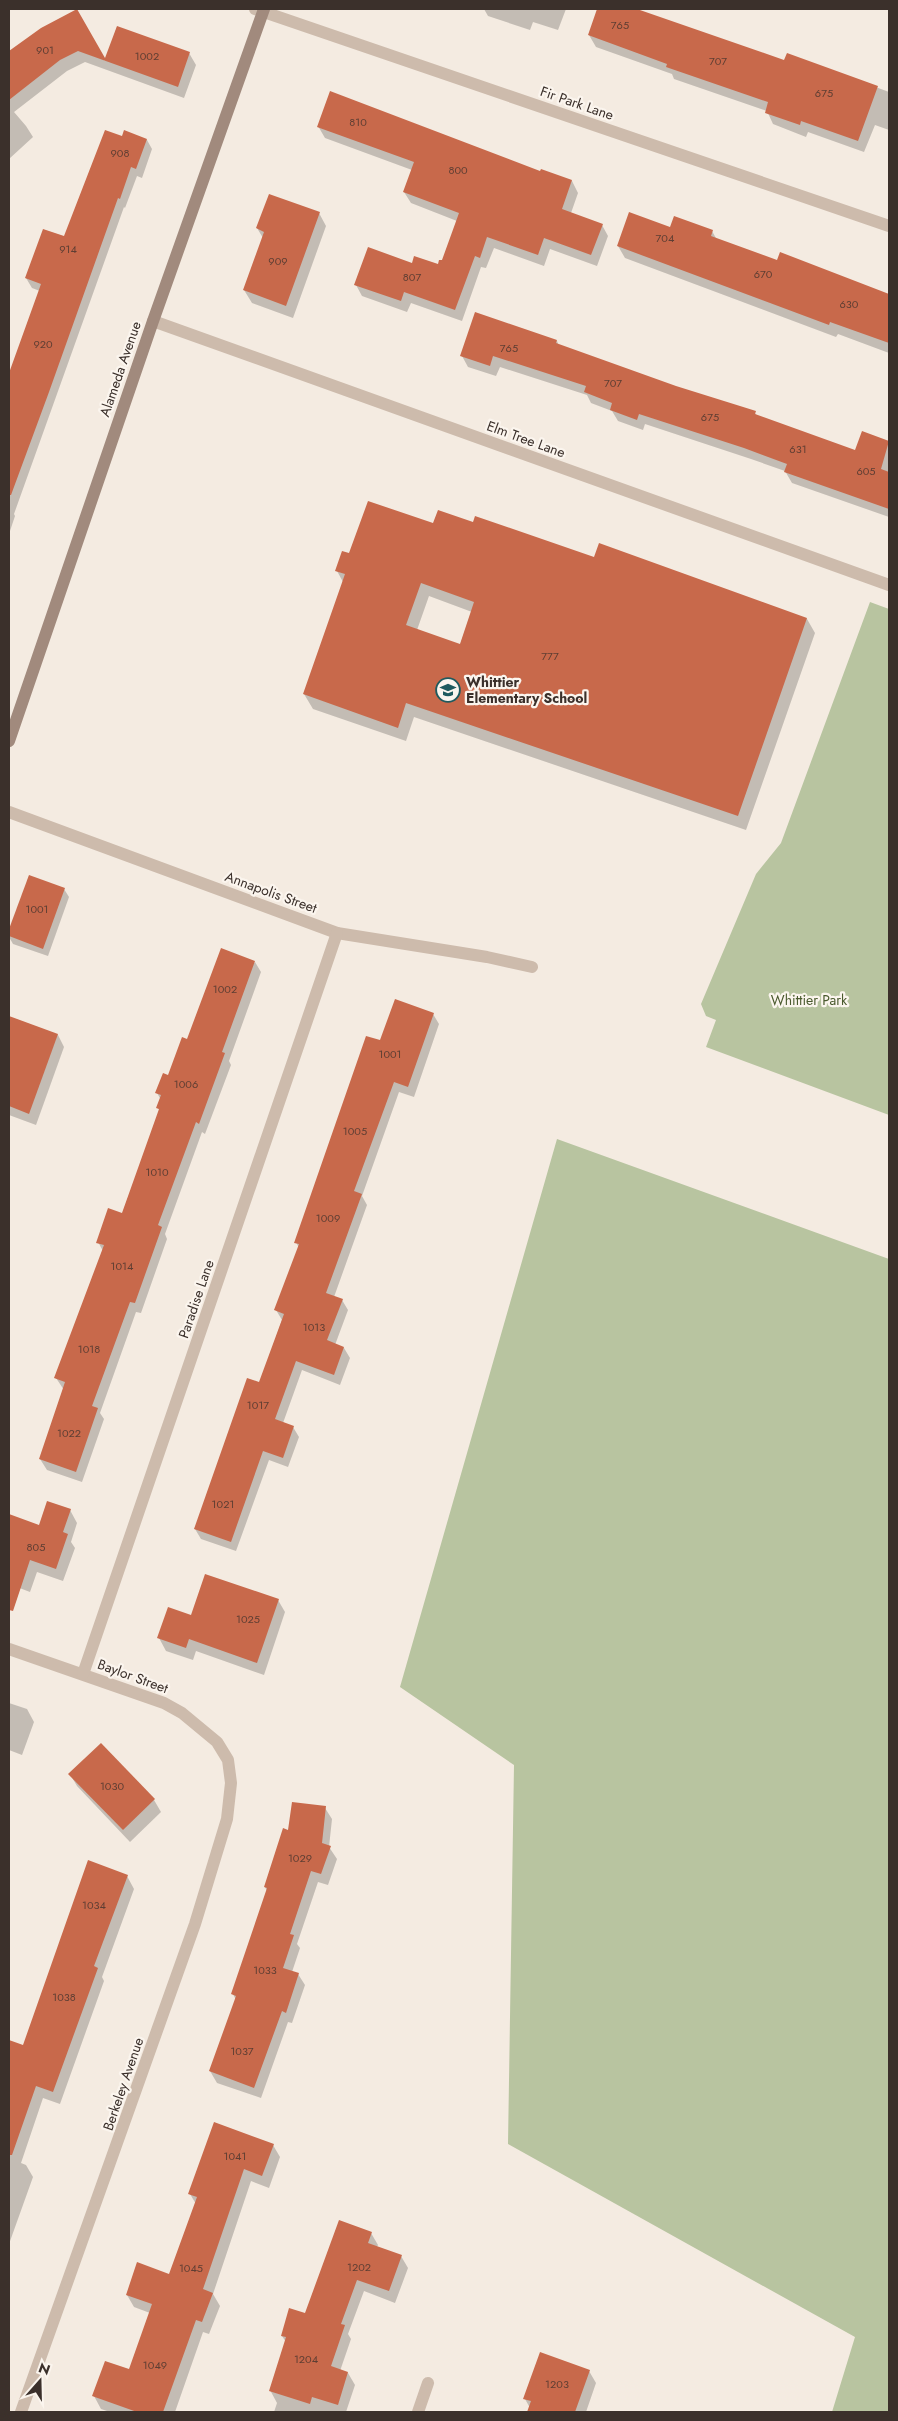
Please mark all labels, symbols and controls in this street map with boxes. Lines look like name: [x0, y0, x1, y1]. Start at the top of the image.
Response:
house number: 765: [611, 17, 629, 33]
house number: 901: [36, 42, 54, 58]
house number: 1002: [135, 48, 159, 64]
house number: 707: [709, 53, 727, 69]
street label: Fir Park Lane: [538, 81, 616, 125]
house number: 675: [815, 85, 833, 101]
house number: 810: [349, 114, 367, 130]
house number: 908: [111, 145, 129, 161]
house number: 800: [448, 162, 468, 178]
house number: 704: [656, 230, 675, 246]
house number: 914: [59, 241, 77, 257]
house number: 909: [268, 253, 288, 269]
house number: 670: [754, 266, 773, 282]
house number: 807: [403, 269, 421, 285]
house number: 630: [840, 296, 859, 312]
street label: Alameda Avenue: [94, 319, 146, 419]
house number: 920: [33, 336, 53, 352]
house number: 765: [500, 340, 518, 356]
house number: 707: [604, 375, 622, 391]
house number: 675: [701, 409, 719, 425]
street label: Elm Tree Lane: [484, 416, 568, 462]
house number: 631: [789, 441, 807, 457]
house number: 605: [856, 463, 876, 479]
house number: 777: [541, 648, 559, 664]
place label: Whittier Elementary School: [466, 672, 587, 708]
school or university icon: Whittier Elementary School: [435, 677, 461, 703]
street label: Annapolis Street: [222, 866, 320, 918]
house number: 1001: [25, 901, 49, 917]
house number: 1002: [213, 981, 237, 997]
park label: Whittier Park: [771, 990, 848, 1010]
house number: 1001: [378, 1046, 402, 1062]
house number: 1006: [174, 1076, 198, 1092]
house number: 1005: [343, 1123, 367, 1139]
house number: 1010: [145, 1164, 169, 1180]
house number: 1009: [316, 1210, 340, 1226]
street label: Paradise Lane: [173, 1257, 219, 1341]
house number: 1014: [111, 1258, 134, 1274]
house number: 1013: [303, 1319, 325, 1335]
house number: 1018: [78, 1341, 100, 1357]
house number: 1017: [247, 1397, 269, 1413]
house number: 1022: [57, 1425, 81, 1441]
house number: 1021: [212, 1496, 234, 1512]
house number: 805: [27, 1539, 45, 1555]
house number: 1025: [236, 1611, 260, 1627]
street label: Baylor Street: [95, 1654, 172, 1698]
house number: 1030: [100, 1778, 124, 1794]
house number: 1029: [288, 1850, 312, 1866]
house number: 1034: [82, 1897, 107, 1913]
house number: 1033: [253, 1962, 277, 1978]
house number: 1038: [52, 1989, 76, 2005]
street label: Berkeley Avenue: [98, 2035, 148, 2133]
house number: 1037: [230, 2043, 254, 2059]
house number: 1041: [224, 2148, 246, 2164]
house number: 1202: [347, 2259, 371, 2275]
house number: 1045: [179, 2260, 203, 2276]
house number: 1204: [294, 2351, 319, 2367]
north arrow: [15, 2356, 65, 2406]
text: N: [36, 2357, 53, 2380]
house number: 1049: [143, 2357, 167, 2373]
house number: 1203: [545, 2376, 569, 2392]

